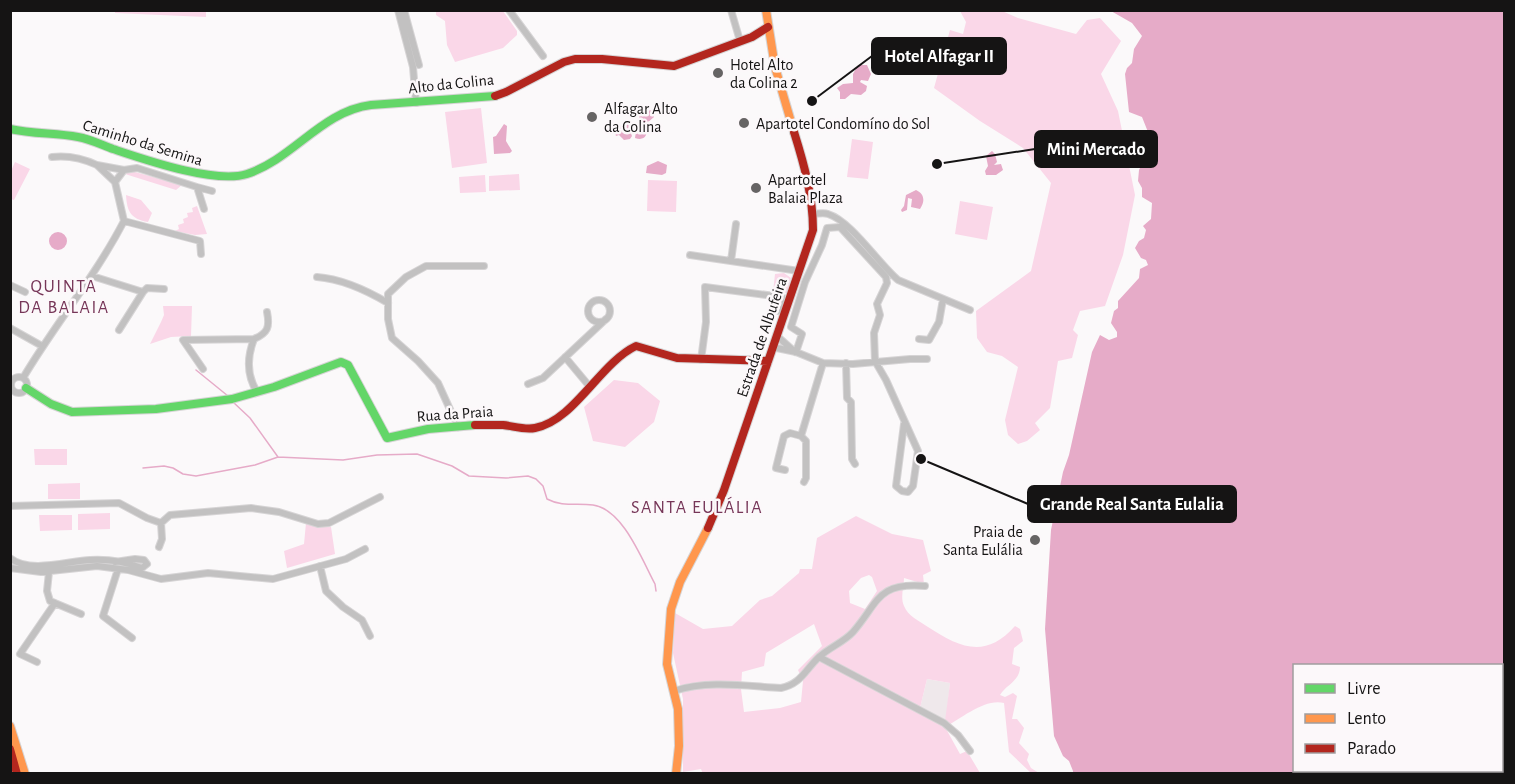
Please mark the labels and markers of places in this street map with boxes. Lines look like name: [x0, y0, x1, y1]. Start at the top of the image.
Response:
callout: Hotel Alfagar II: [872, 38, 1006, 74]
place label: Hotel Alto da Colina 2: [730, 57, 798, 91]
marker: Hotel Alto da Colina 2: [711, 66, 725, 80]
place label: Alfagar Alto da Colina: [604, 101, 678, 135]
marker: Alfagar Alto da Colina: [585, 110, 599, 124]
marker: Apartotel Condomíno do Sol: [737, 116, 751, 130]
place label: Apartotel Condomíno do Sol: [756, 116, 930, 132]
callout: Mini Mercado: [1035, 131, 1157, 167]
place label: Apartotel Balaia Plaza: [768, 172, 843, 206]
marker: Apartotel Balaia Plaza: [749, 181, 763, 195]
callout: Grande Real Santa Eulalia: [1028, 486, 1236, 522]
place label: Praia de Santa Eulália: [943, 524, 1023, 558]
marker: Praia de Santa Eulália: [1028, 533, 1042, 547]

